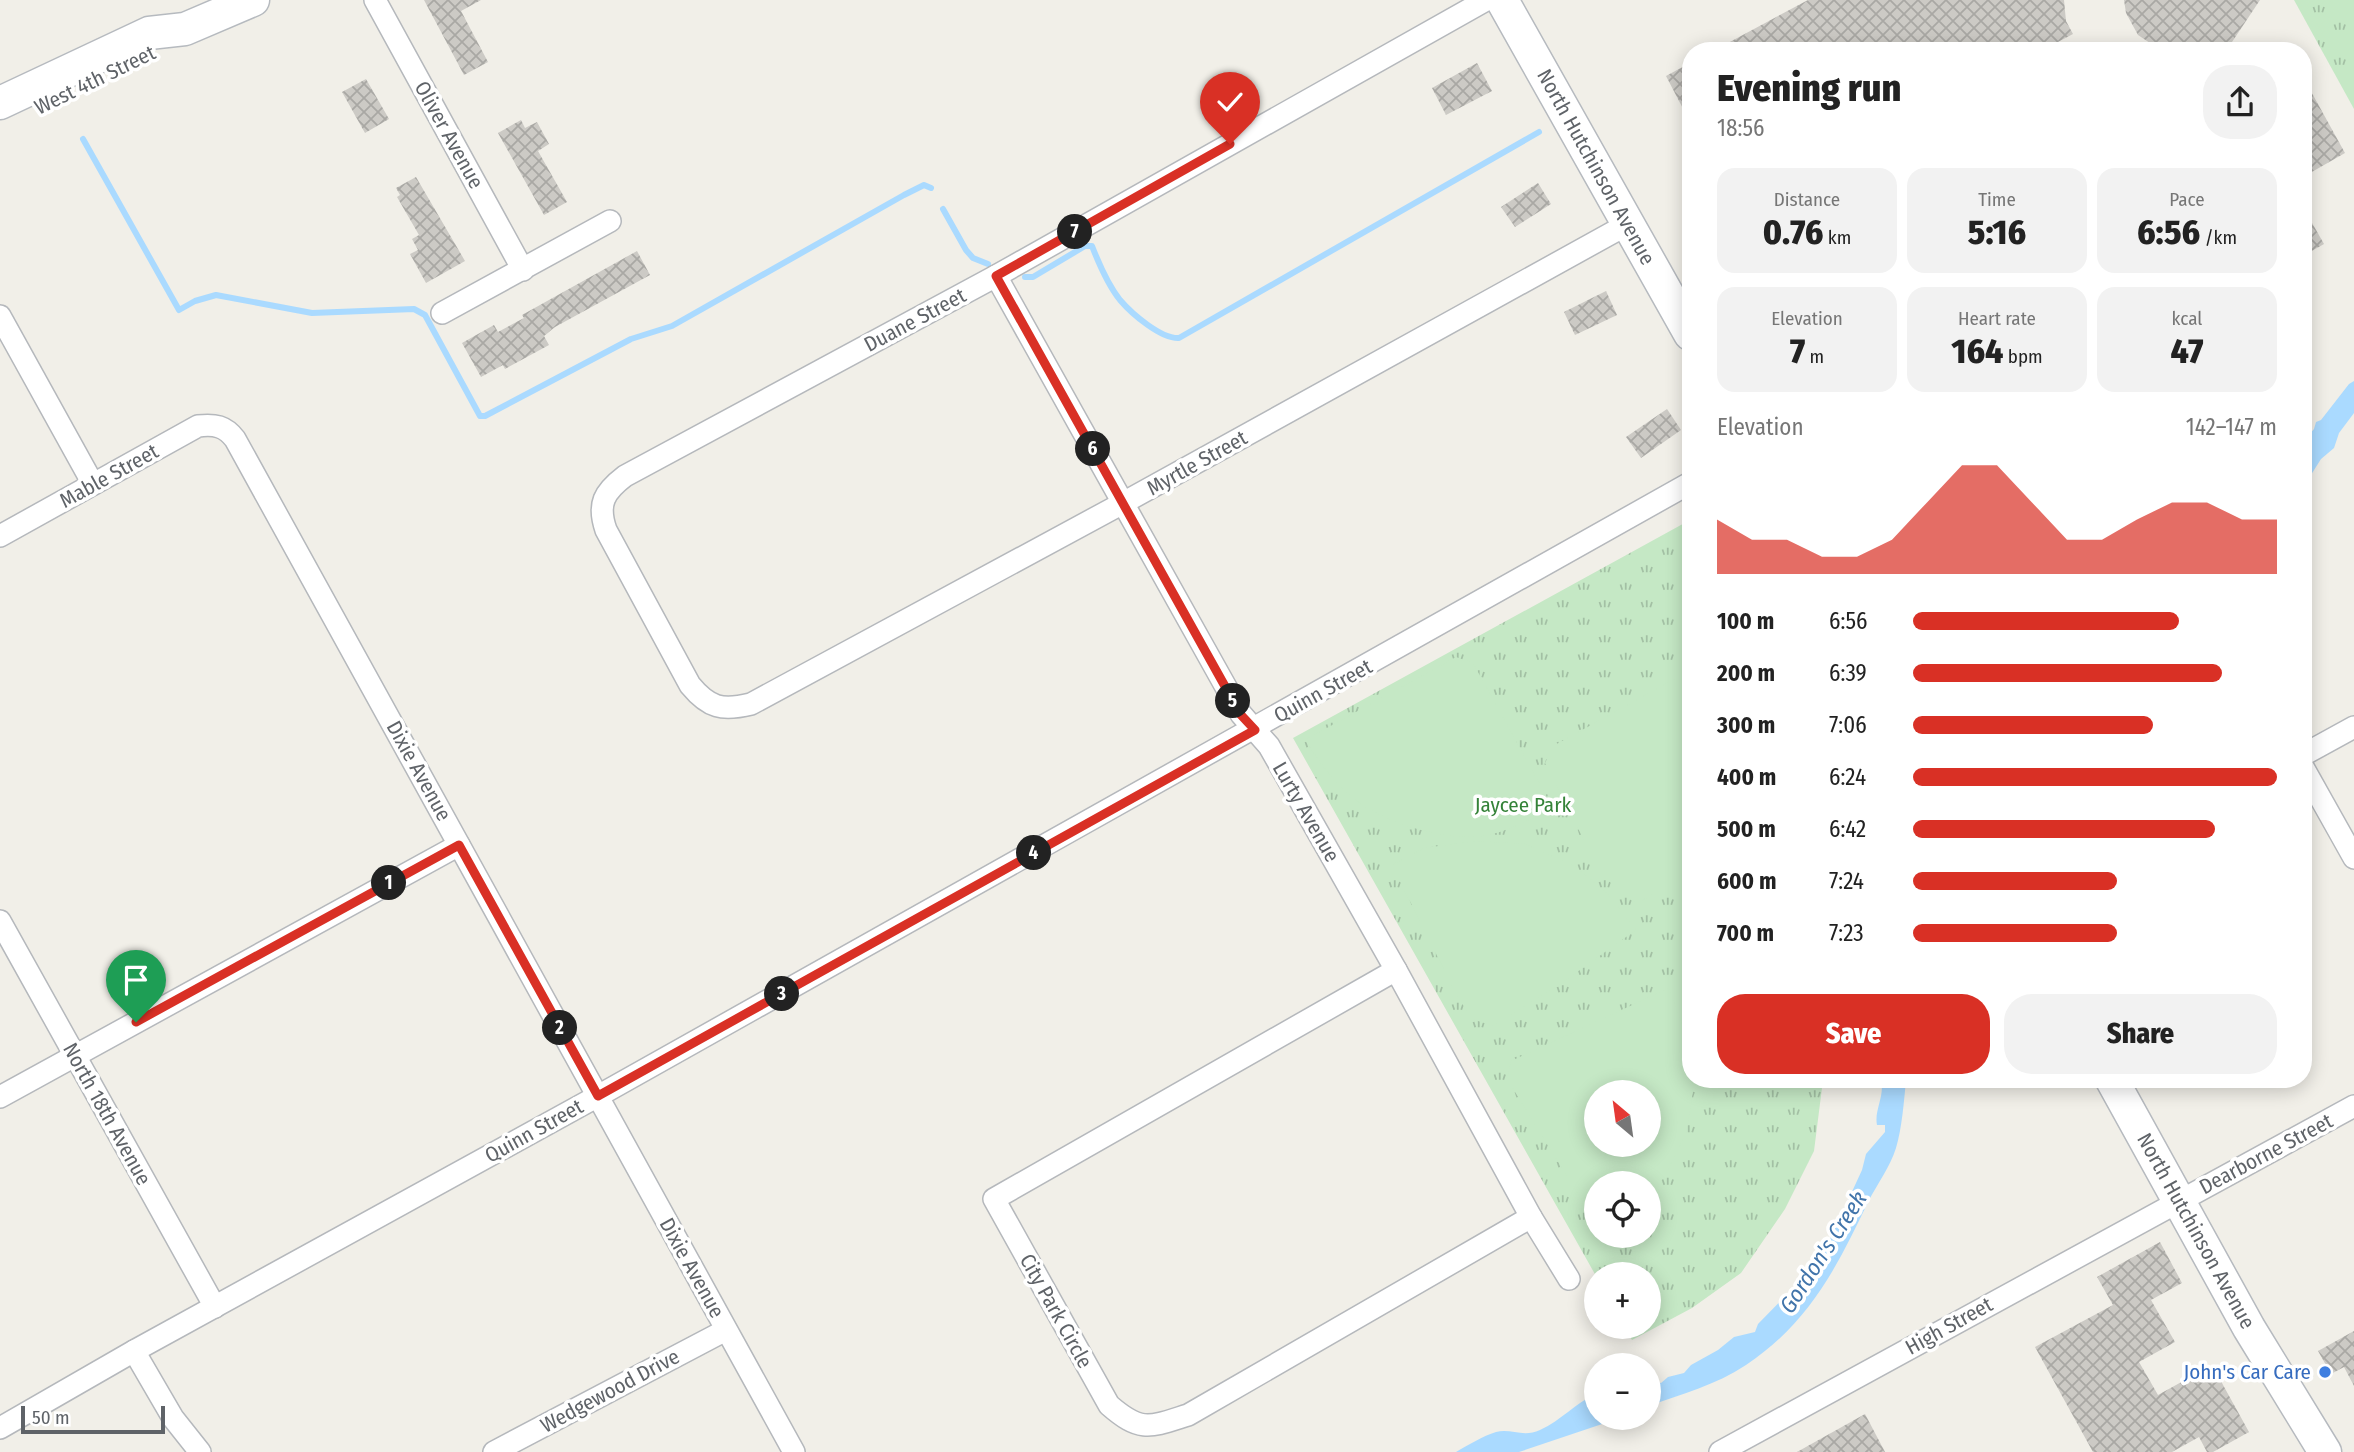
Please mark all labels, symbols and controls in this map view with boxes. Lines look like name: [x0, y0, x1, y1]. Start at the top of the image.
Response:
street label: West 4th Street: [30, 39, 160, 120]
street label: North Hutchinson Avenue: [1531, 65, 1661, 269]
text: Evening run: [1717, 65, 1901, 111]
button: share: [2203, 65, 2277, 139]
pin: [1200, 72, 1260, 144]
street label: Oliver Avenue: [409, 77, 489, 193]
icon: check: [1211, 83, 1249, 121]
text: 18:56: [1717, 114, 1764, 142]
text: Distance: [1774, 188, 1840, 211]
text: Time: [1978, 188, 2016, 211]
text: Pace: [2169, 188, 2205, 211]
text: 0.76: [1763, 211, 1823, 253]
text: 5:16: [1968, 211, 2026, 253]
text: 6:56: [2137, 211, 2200, 253]
pin: 7: [1058, 215, 1092, 250]
text: 7: [1070, 220, 1079, 243]
text: km: [1823, 226, 1851, 249]
text: /km: [2200, 226, 2237, 249]
street label: Duane Street: [860, 282, 970, 358]
text: Elevation: [1771, 307, 1843, 330]
text: Heart rate: [1958, 307, 2036, 330]
text: kcal: [2172, 307, 2202, 330]
text: 7: [1790, 330, 1805, 372]
text: 164: [1951, 330, 2003, 372]
text: 47: [2171, 330, 2203, 372]
text: m: [1805, 345, 1824, 368]
text: bpm: [2003, 345, 2043, 368]
text: Elevation: [1717, 413, 1804, 441]
text: 142–147 m: [2186, 413, 2277, 441]
street label: Myrtle Street: [1142, 425, 1252, 501]
pin: 6: [1076, 432, 1110, 466]
text: 6: [1088, 437, 1097, 460]
street label: Mable Street: [55, 438, 163, 514]
text: 100 m: [1717, 607, 1774, 635]
text: 6:56: [1829, 607, 1867, 635]
street label: Quinn Street: [1269, 653, 1377, 729]
text: 200 m: [1717, 659, 1775, 687]
text: 6:39: [1829, 659, 1867, 687]
pin: 5: [1216, 684, 1250, 718]
text: 5: [1228, 689, 1237, 712]
text: 300 m: [1717, 711, 1775, 739]
text: 7:06: [1829, 711, 1867, 739]
street label: Dixie Avenue: [381, 716, 457, 826]
street label: Lurty Avenue: [1267, 757, 1345, 867]
text: 400 m: [1717, 763, 1776, 791]
text: 6:24: [1829, 763, 1866, 791]
park label: Jaycee Park: [1475, 792, 1571, 818]
text: 500 m: [1717, 815, 1776, 843]
text: 6:42: [1829, 815, 1866, 843]
pin: 4: [1016, 836, 1052, 870]
text: 4: [1029, 841, 1038, 864]
pin: 1: [372, 866, 406, 900]
text: 600 m: [1717, 867, 1776, 895]
text: 7:24: [1829, 867, 1864, 895]
text: 1: [384, 871, 393, 894]
text: 700 m: [1717, 919, 1774, 947]
text: 7:23: [1829, 919, 1864, 947]
pin: [106, 950, 166, 1022]
icon: arrive: [117, 961, 155, 999]
pin: 3: [764, 976, 800, 1012]
text: 3: [777, 982, 786, 1005]
button: Save: [1717, 994, 1990, 1074]
button: Share: [2004, 994, 2277, 1074]
pin: 2: [542, 1010, 578, 1046]
text: 2: [555, 1016, 564, 1039]
street label: North 18th Avenue: [57, 1038, 157, 1190]
north arrow: [1584, 1080, 1661, 1157]
map controls: [1584, 1080, 1661, 1430]
street label: Quinn Street: [480, 1093, 588, 1169]
street label: Dearborne Street: [2195, 1108, 2337, 1200]
street label: North Hutchinson Avenue: [2131, 1129, 2261, 1333]
button: locate: [1584, 1171, 1661, 1248]
water label: Gordon's Creek: [1773, 1186, 1873, 1318]
street label: Dixie Avenue: [654, 1213, 730, 1323]
street label: City Park Circle: [1014, 1249, 1098, 1373]
button: +: [1584, 1262, 1661, 1339]
street label: High Street: [1901, 1291, 1997, 1361]
street label: Wedgewood Drive: [536, 1343, 684, 1439]
button: −: [1584, 1353, 1661, 1430]
place label: John's Car Care: [2183, 1359, 2311, 1385]
marker: John's Car Care: [2317, 1364, 2333, 1380]
scale bar: [21, 1403, 164, 1435]
text: 50 m: [32, 1406, 70, 1429]

